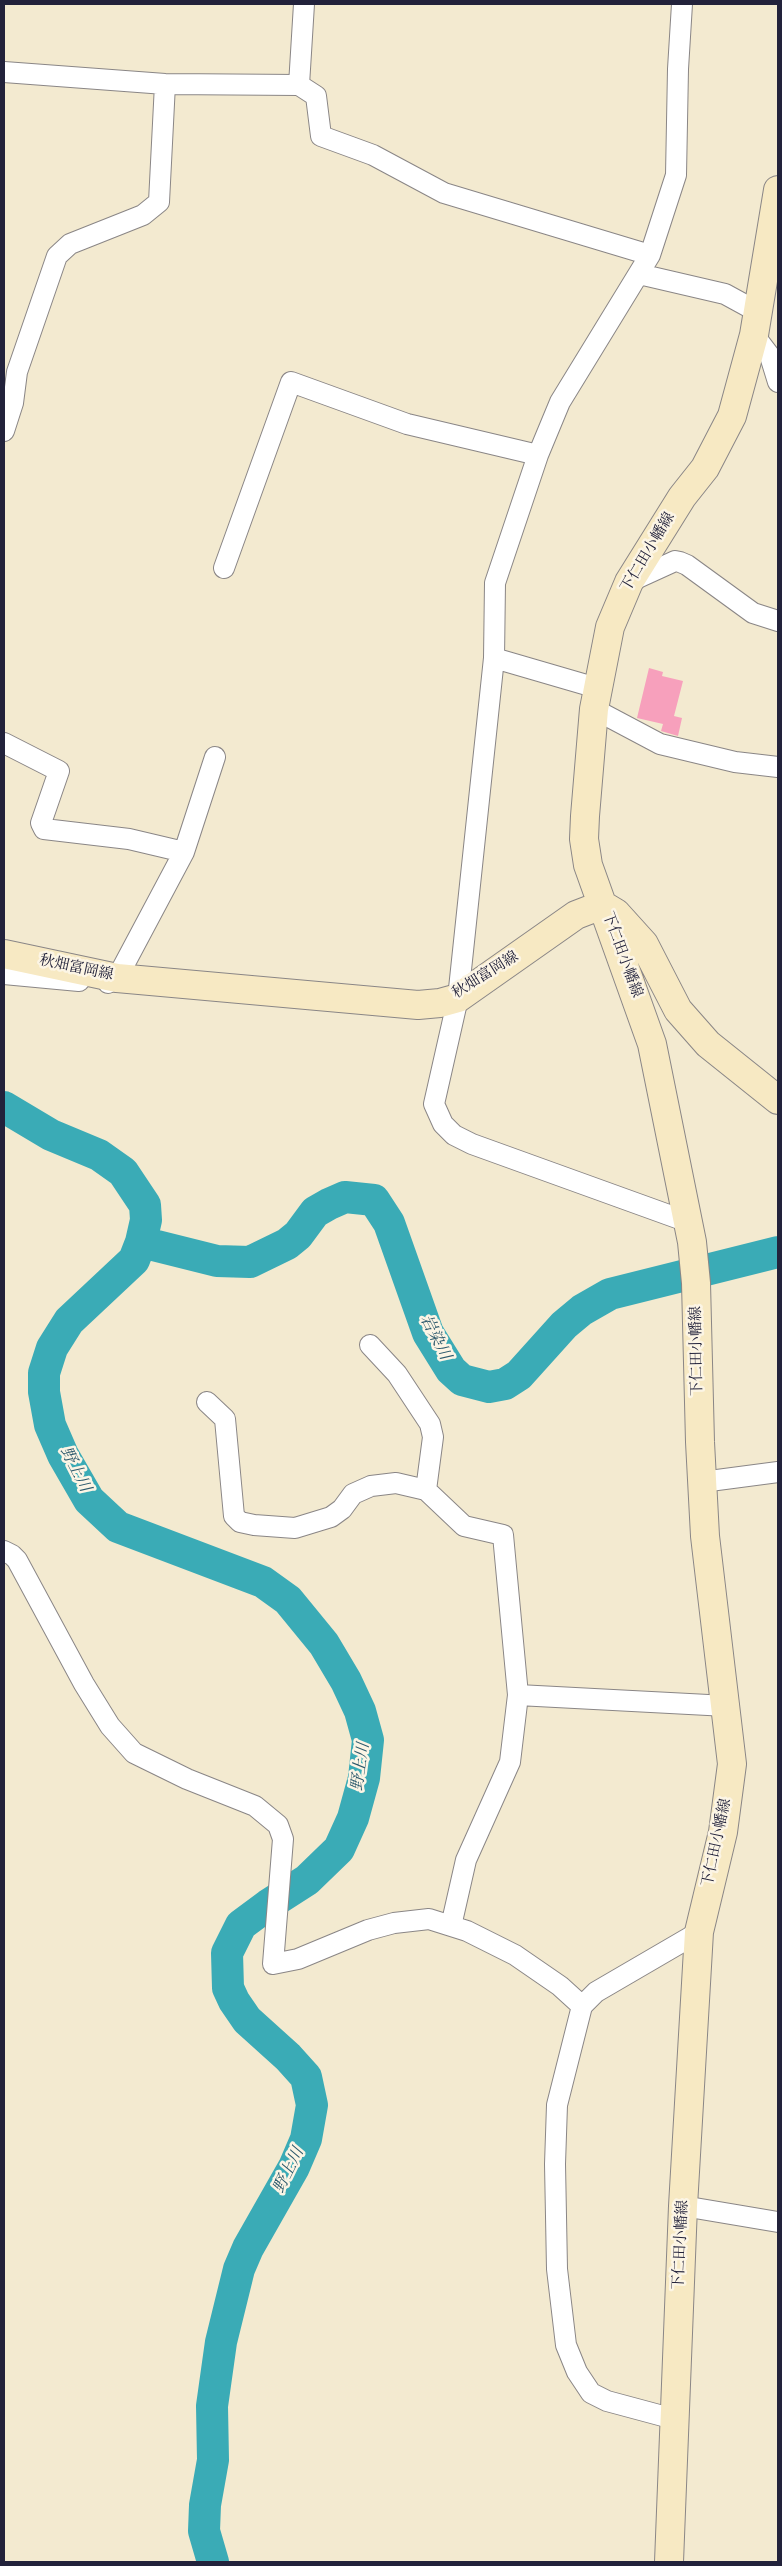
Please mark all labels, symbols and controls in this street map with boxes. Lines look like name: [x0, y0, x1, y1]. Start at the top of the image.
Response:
street label: 下仁田小幡線: [618, 510, 680, 596]
street label: 下仁田小幡線: [597, 910, 645, 1000]
street label: 秋畑富岡線: [449, 948, 523, 1004]
street label: 秋畑富岡線: [37, 952, 115, 986]
street label: 下仁田小幡線: [688, 1306, 708, 1396]
water label: 岩染川: [415, 1312, 453, 1364]
water label: 野上川: [55, 1444, 93, 1496]
water label: 野上川: [349, 1742, 375, 1792]
street label: 下仁田小幡線: [700, 1797, 736, 1889]
water label: 野上川: [271, 2145, 309, 2197]
street label: 下仁田小幡線: [671, 2200, 693, 2290]

